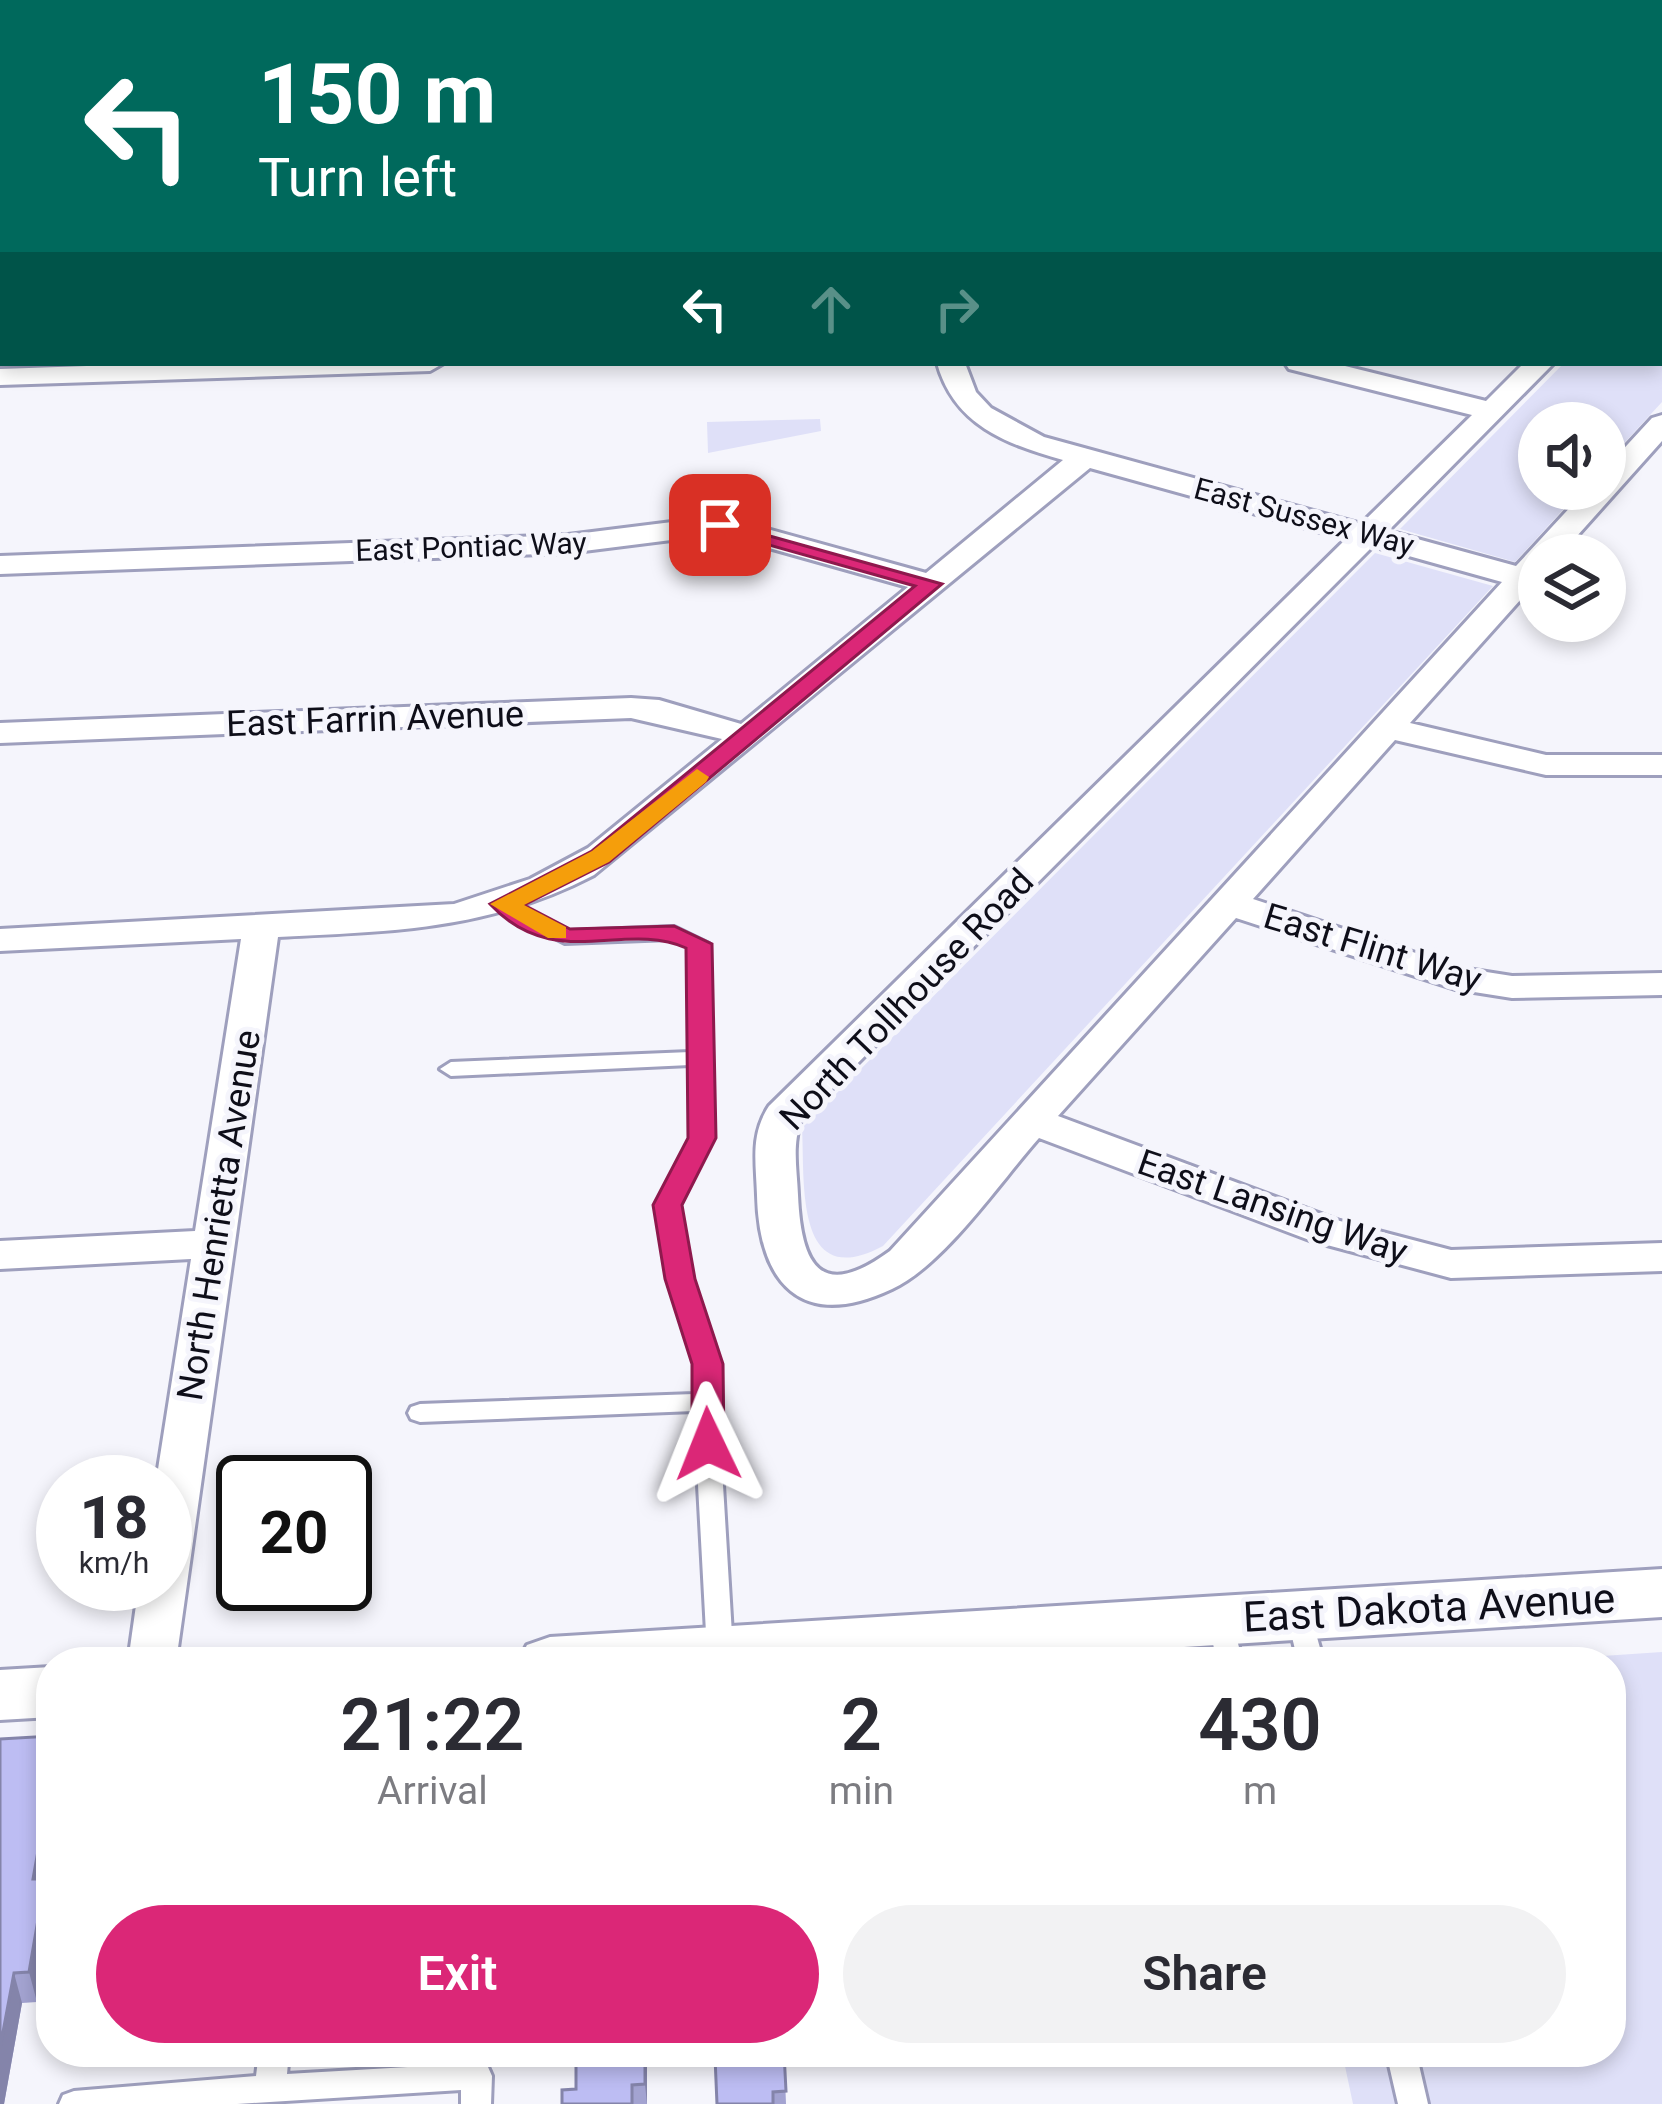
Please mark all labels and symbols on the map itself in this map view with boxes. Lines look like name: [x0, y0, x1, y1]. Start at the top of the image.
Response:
street label: East Sussex Way: [1190, 470, 1418, 563]
pin: [669, 474, 771, 576]
street label: East Pontiac Way: [355, 525, 587, 568]
street label: East Farrin Avenue: [225, 693, 525, 745]
street label: North Tollhouse Road: [771, 861, 1042, 1139]
street label: East Flint Way: [1259, 895, 1486, 1001]
street label: North Henrietta Avenue: [169, 1027, 269, 1403]
street label: East Lansing Way: [1132, 1141, 1413, 1273]
position arrow: [645, 1381, 771, 1507]
speed limit sign: 20: [216, 1455, 372, 1611]
street label: East Dakota Avenue: [1242, 1573, 1616, 1642]

